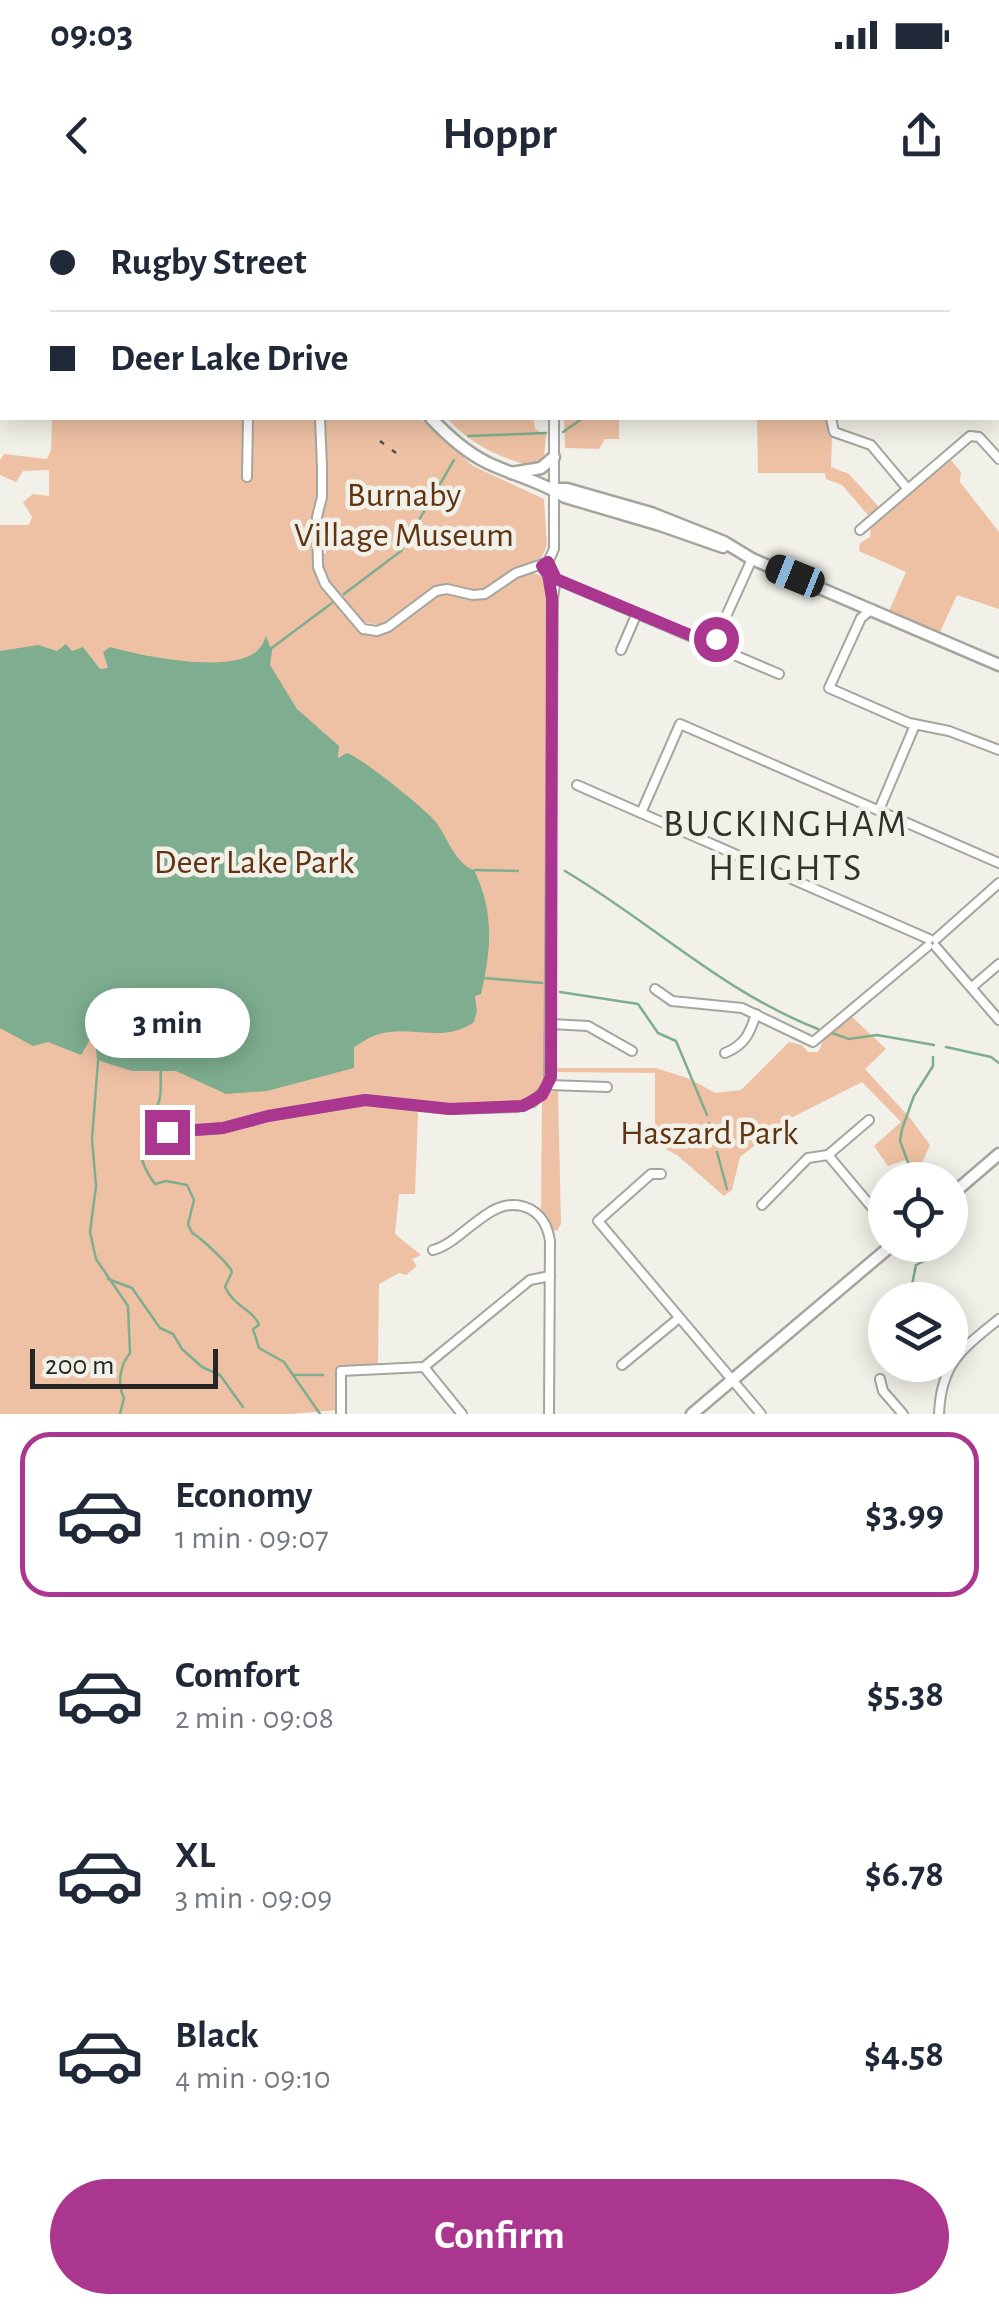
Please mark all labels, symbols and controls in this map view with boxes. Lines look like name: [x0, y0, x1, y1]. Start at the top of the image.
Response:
text: 09:03: [50, 16, 133, 54]
icon: back: [50, 108, 105, 163]
icon: share: [894, 108, 949, 163]
text: Hoppr: [442, 112, 557, 157]
text: Rugby Street: [110, 244, 307, 282]
text: Deer Lake Drive: [110, 340, 348, 378]
park label: Burnaby Village Museum: [294, 478, 514, 553]
car: [762, 551, 828, 601]
route start: [694, 617, 739, 662]
district label: BUCKINGHAM HEIGHTS: [663, 806, 909, 888]
park label: Deer Lake Park: [154, 845, 354, 880]
callout: 3 min: [84, 987, 250, 1057]
text: 3 min: [133, 1007, 202, 1039]
route end: [145, 1110, 190, 1155]
park label: Haszard Park: [620, 1116, 798, 1151]
map controls: [868, 1162, 968, 1382]
button: locate: [868, 1162, 968, 1262]
button: layers: [868, 1282, 968, 1382]
scale bar: [30, 1344, 218, 1388]
text: 200 m: [45, 1352, 114, 1380]
icon: car: [55, 1470, 145, 1560]
text: Economy: [175, 1477, 313, 1515]
text: $3.99: [865, 1496, 944, 1534]
text: 1 min · 09:07: [175, 1522, 329, 1554]
icon: car: [55, 1650, 145, 1740]
text: Comfort: [175, 1657, 300, 1695]
text: $5.38: [867, 1676, 944, 1714]
text: 2 min · 09:08: [175, 1702, 334, 1734]
icon: car: [55, 1830, 145, 1920]
text: XL: [175, 1837, 215, 1875]
text: $6.78: [865, 1856, 944, 1894]
text: 3 min · 09:09: [175, 1882, 332, 1914]
icon: car: [55, 2010, 145, 2100]
text: Black: [175, 2017, 259, 2055]
text: $4.58: [864, 2036, 944, 2074]
text: 4 min · 09:10: [175, 2062, 331, 2094]
button: Confirm: [50, 2179, 949, 2294]

